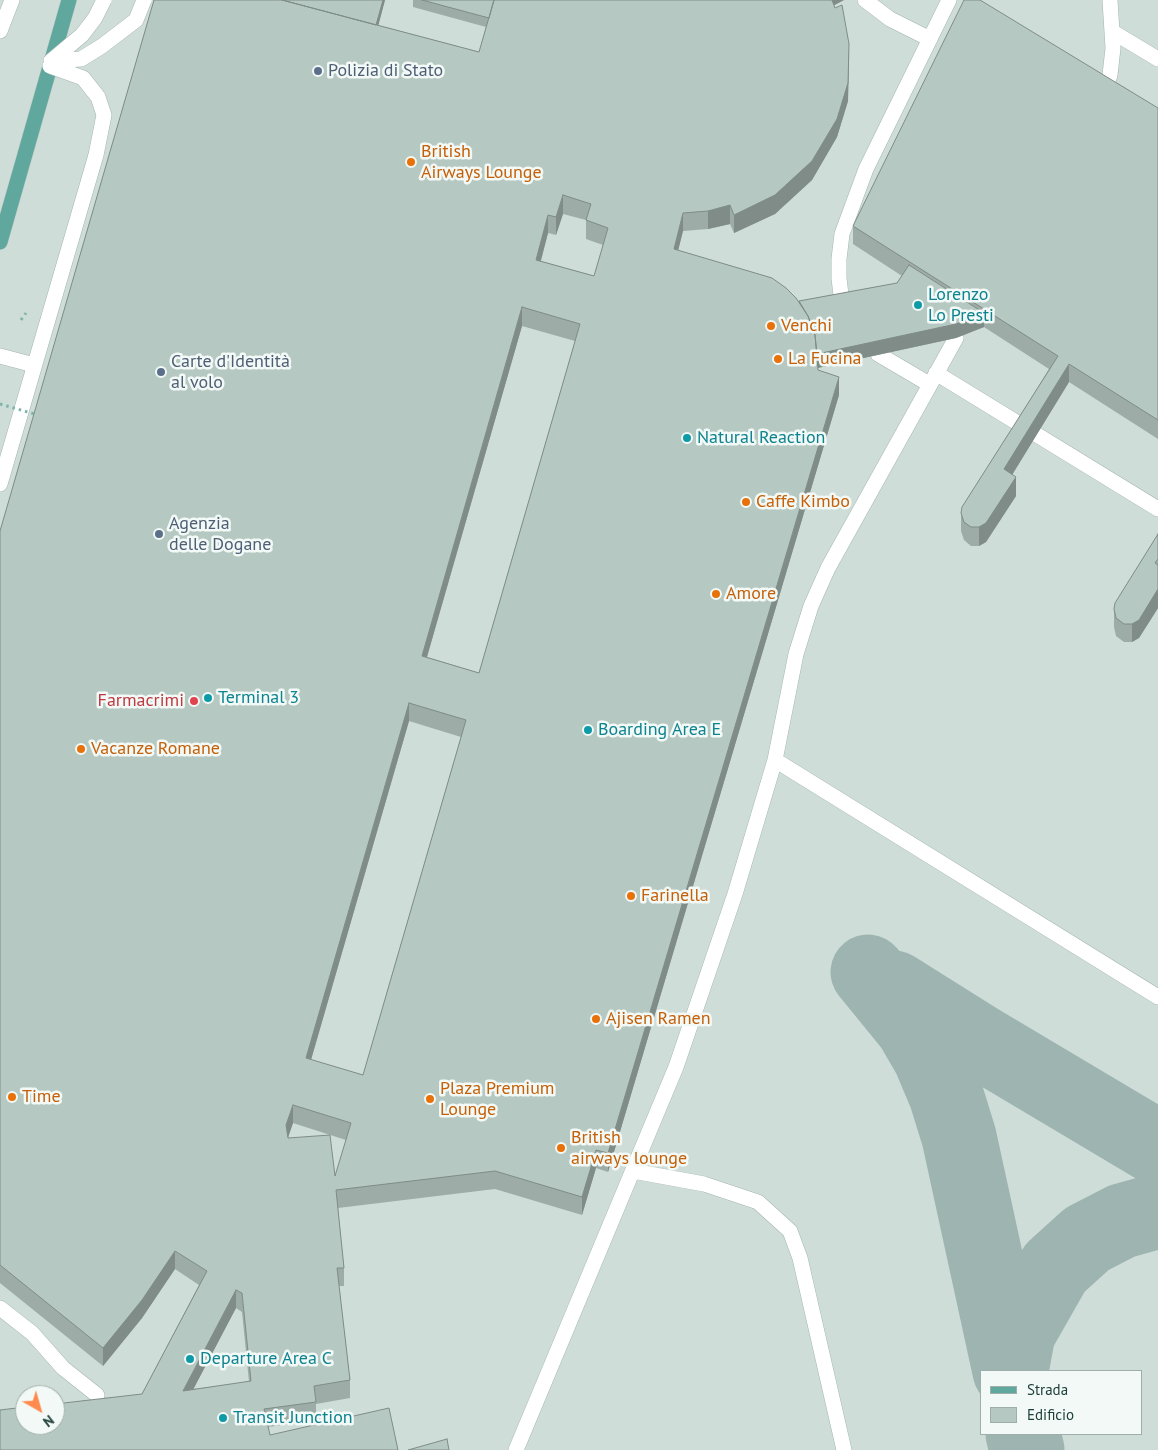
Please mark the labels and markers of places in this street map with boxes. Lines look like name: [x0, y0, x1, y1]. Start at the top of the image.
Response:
place label: Polizia di Stato: [328, 60, 443, 82]
marker: Polizia di Stato: [312, 65, 324, 77]
place label: British Airways Lounge: [421, 141, 542, 183]
marker: British Airways Lounge: [405, 156, 417, 168]
place label: Lorenzo Lo Presti: [928, 284, 994, 326]
marker: Lorenzo Lo Presti: [912, 299, 924, 311]
place label: Venchi: [781, 315, 832, 337]
marker: Venchi: [765, 320, 777, 332]
place label: La Fucina: [788, 348, 861, 370]
place label: Carte d'Identità al volo: [171, 351, 290, 394]
marker: La Fucina: [772, 353, 784, 365]
marker: Carte d'Identità al volo: [155, 366, 167, 378]
place label: Natural Reaction: [697, 427, 825, 449]
marker: Natural Reaction: [681, 432, 693, 444]
place label: Caffe Kimbo: [756, 491, 850, 513]
marker: Caffe Kimbo: [740, 496, 752, 508]
place label: Agenzia delle Dogane: [169, 513, 271, 556]
marker: Agenzia delle Dogane: [153, 528, 165, 540]
place label: Amore: [726, 583, 776, 605]
marker: Amore: [710, 588, 722, 600]
place label: Terminal 3: [218, 687, 299, 709]
place label: Farmacrimi: [98, 690, 184, 712]
marker: Terminal 3: [202, 692, 214, 704]
marker: Farmacrimi: [188, 695, 200, 707]
place label: Boarding Area E: [598, 719, 721, 741]
marker: Boarding Area E: [582, 724, 594, 736]
place label: Vacanze Romane: [91, 738, 220, 760]
marker: Vacanze Romane: [75, 743, 87, 755]
place label: Farinella: [641, 885, 709, 907]
marker: Farinella: [625, 890, 637, 902]
place label: Ajisen Ramen: [606, 1008, 711, 1030]
marker: Ajisen Ramen: [590, 1013, 602, 1025]
place label: Plaza Premium Lounge: [440, 1078, 554, 1120]
place label: Time: [22, 1086, 61, 1108]
marker: Time: [6, 1091, 18, 1103]
marker: Plaza Premium Lounge: [424, 1093, 436, 1105]
place label: British airways lounge: [571, 1127, 687, 1170]
marker: British airways lounge: [555, 1142, 567, 1154]
place label: Departure Area C: [200, 1348, 332, 1370]
marker: Departure Area C: [184, 1353, 196, 1365]
place label: Transit Junction: [233, 1407, 353, 1429]
marker: Transit Junction: [217, 1412, 229, 1424]

